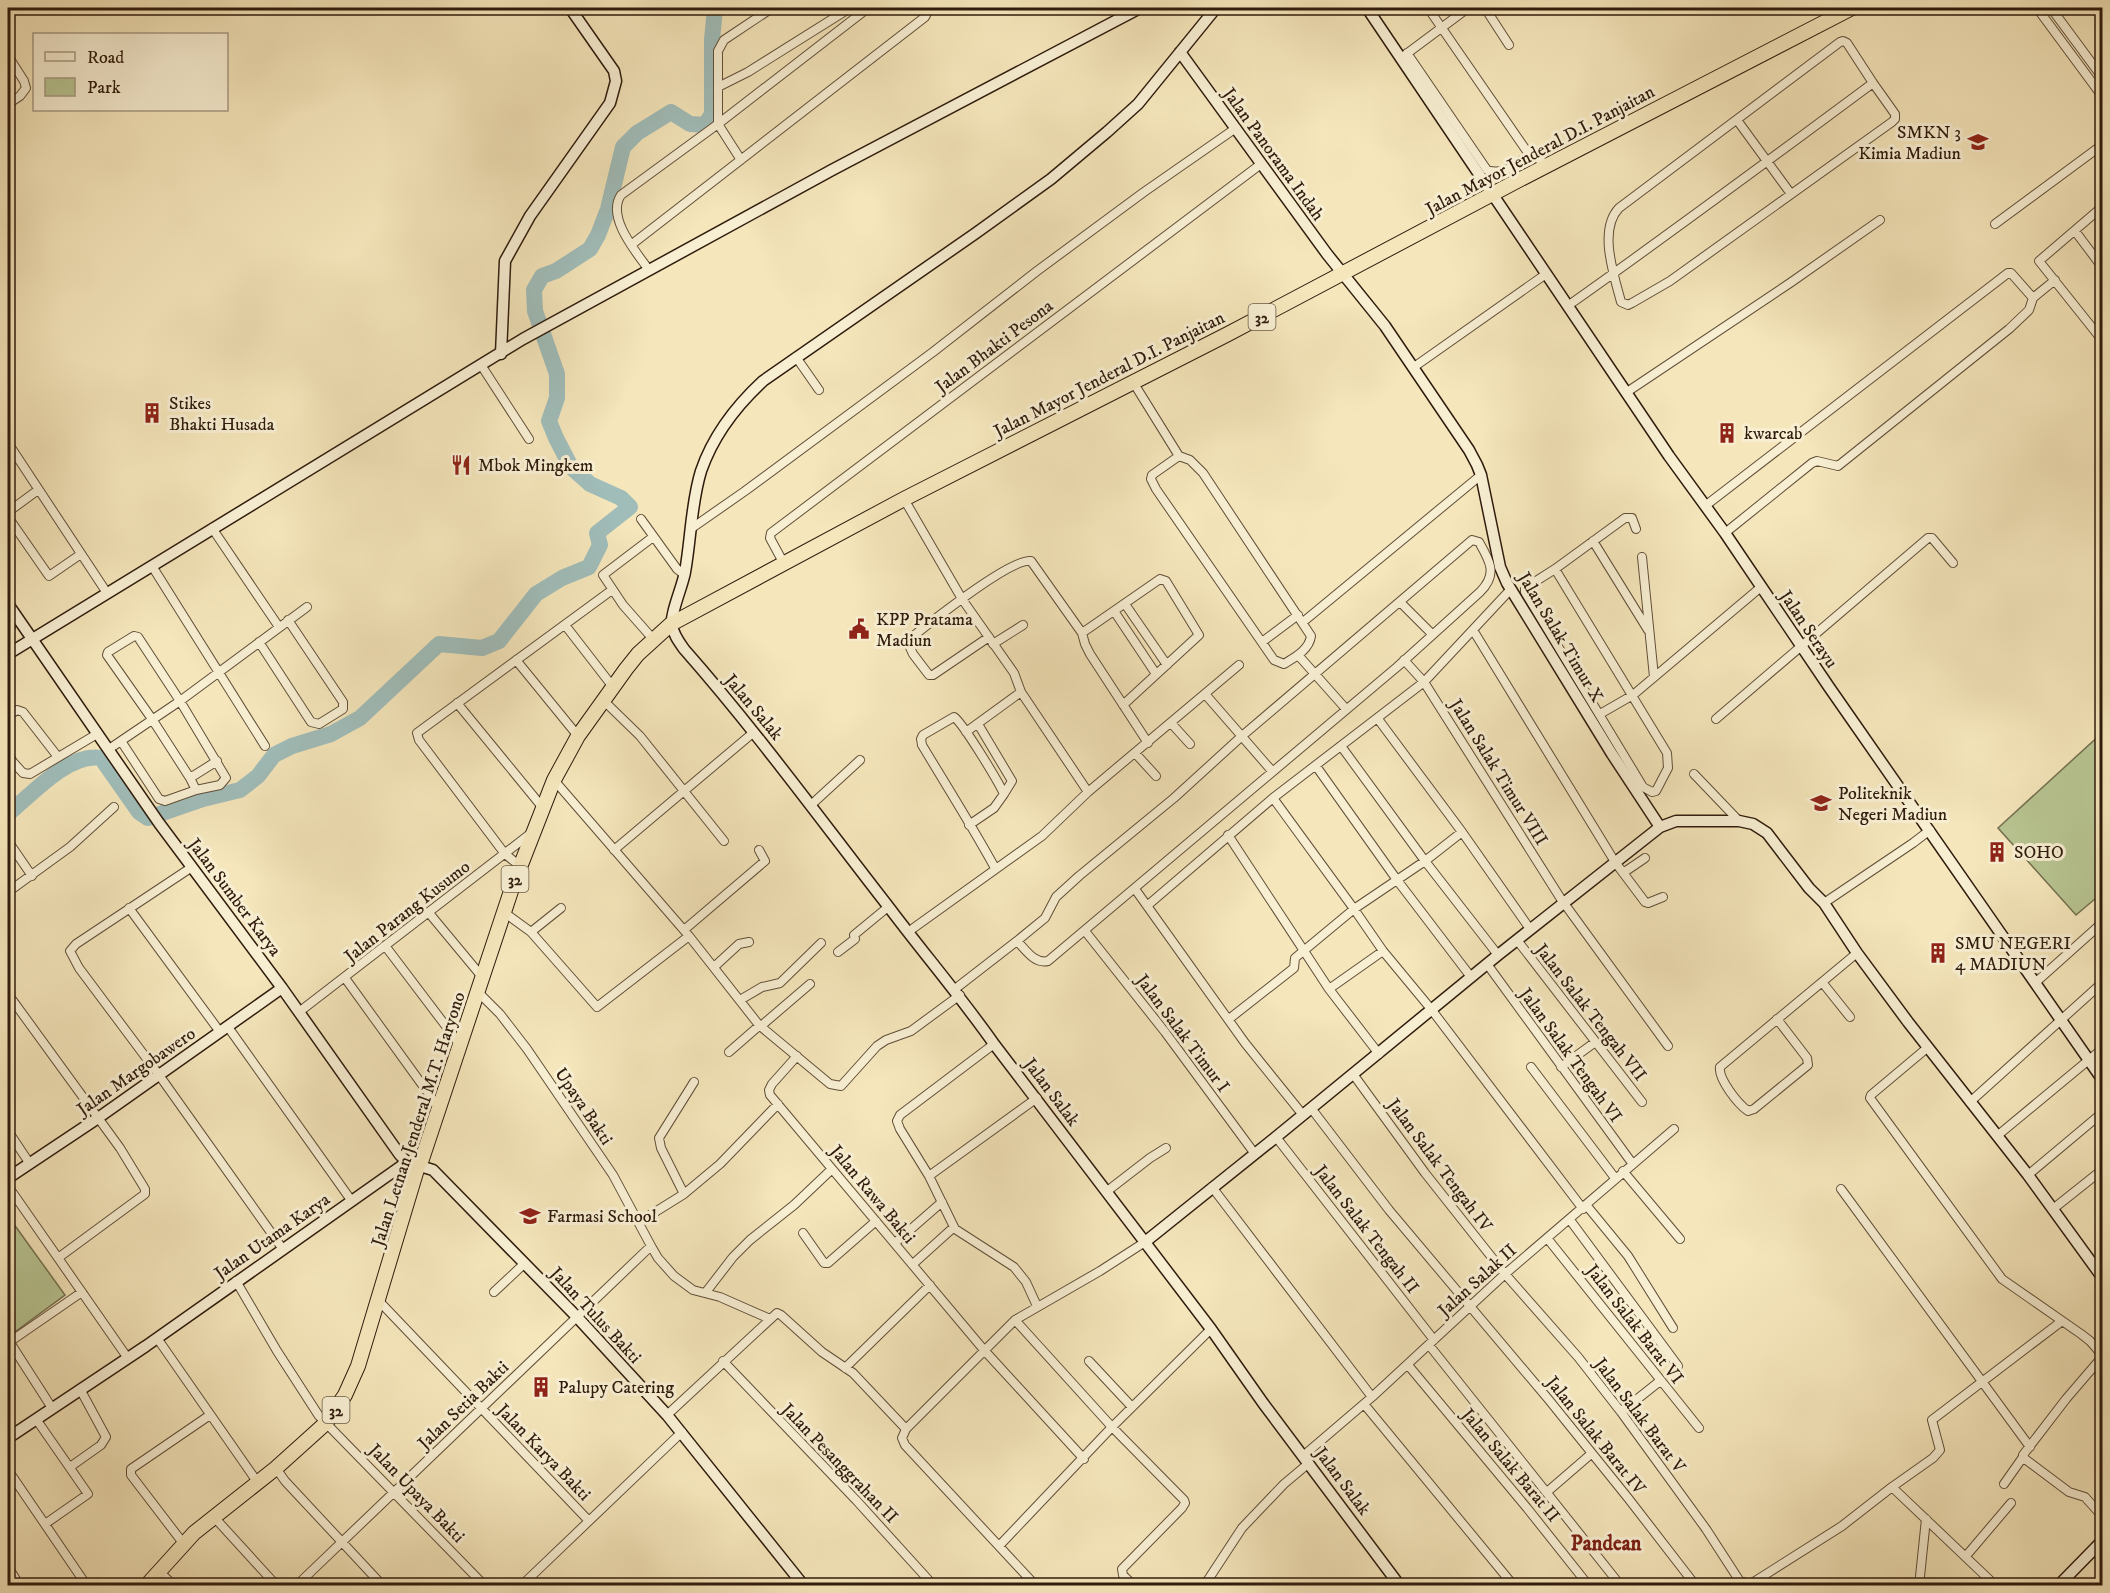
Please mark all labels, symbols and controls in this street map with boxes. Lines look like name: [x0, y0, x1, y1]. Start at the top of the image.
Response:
legend: [33, 33, 228, 111]
text: Road: [87, 47, 124, 69]
text: Park: [87, 77, 121, 99]
street label: Jalan Mayor Jenderal D.I. Panjaitan: [1421, 81, 1659, 222]
street label: Jalan Panorama Indah: [1216, 82, 1329, 226]
place label: SMKN 3 Kimia Madiun: [1858, 122, 1962, 165]
school or university icon: SMKN 3 Kimia Madiun: [1966, 130, 1990, 154]
street label: Jalan Bhakti Pesona: [930, 295, 1058, 399]
road number: 32: [1248, 304, 1276, 330]
street label: Jalan Mayor Jenderal D.I. Panjaitan: [989, 307, 1229, 444]
place label: Stikes Bhakti Husada: [169, 393, 275, 436]
building icon: Stikes Bhakti Husada: [140, 401, 164, 425]
building icon: kwarcab: [1715, 421, 1739, 445]
place label: kwarcab: [1744, 423, 1803, 445]
restaurant icon: Mbok Mingkem: [449, 453, 473, 477]
place label: Mbok Mingkem: [478, 455, 593, 477]
street label: Jalan Salak Timur X: [1512, 567, 1608, 706]
street label: Jalan Serayu: [1773, 585, 1842, 673]
place label: KPP Pratama Madiun: [876, 609, 973, 652]
public building icon: KPP Pratama Madiun: [847, 617, 871, 641]
street label: Jalan Salak: [718, 668, 787, 745]
street label: Jalan Salak Timur VIII: [1443, 694, 1552, 850]
place label: Politeknik Negeri Madiun: [1838, 783, 1948, 826]
school or university icon: Politeknik Negeri Madiun: [1809, 791, 1833, 815]
street label: Jalan Sumber Karya: [181, 833, 286, 961]
building icon: SOHO: [1985, 840, 2009, 864]
place label: SOHO: [2014, 842, 2064, 864]
street label: Jalan Parang Kusumo: [339, 856, 475, 969]
road number: 32: [502, 866, 528, 892]
place label: SMU NEGERI 4 MADIUN: [1955, 933, 2071, 976]
street label: Jalan Salak Tengah VII: [1531, 939, 1651, 1085]
building icon: SMU NEGERI 4 MADIUN: [1926, 941, 1950, 965]
street label: Jalan Salak Timur I: [1129, 969, 1234, 1097]
street label: Jalan Salak Tengah VI: [1515, 984, 1627, 1126]
street label: Jalan Letnan Jenderal M.T. Haryono: [367, 989, 471, 1251]
street label: Jalan Margobawero: [71, 1023, 200, 1122]
street label: Jalan Salak: [1017, 1053, 1084, 1131]
street label: Upaya Bakti: [549, 1064, 617, 1149]
street label: Jalan Salak Tengah IV: [1381, 1093, 1497, 1237]
street label: Jalan Rawa Bakti: [823, 1139, 920, 1248]
street label: Jalan Salak Tengah II: [1308, 1159, 1423, 1298]
street label: Jalan Utama Karya: [209, 1189, 335, 1286]
school or university icon: Farmasi School: [518, 1204, 542, 1228]
place label: Farmasi School: [547, 1206, 658, 1228]
street label: Jalan Salak II: [1432, 1240, 1522, 1323]
street label: Jalan Salak Barat VI: [1580, 1259, 1688, 1389]
street label: Jalan Tulus Bakti: [544, 1261, 646, 1369]
street label: Jalan Salak Barat V: [1588, 1352, 1690, 1478]
street label: Jalan Setia Bakti: [412, 1357, 514, 1456]
street label: Jalan Salak Barat IV: [1540, 1371, 1650, 1500]
building icon: Palupy Catering: [529, 1375, 553, 1399]
place label: Palupy Catering: [558, 1377, 674, 1399]
road number: 32: [322, 1397, 350, 1423]
street label: Jalan Karya Bakti: [490, 1398, 595, 1506]
street label: Jalan Pesanggrahan II: [775, 1398, 902, 1528]
street label: Jalan Salak Barat II: [1455, 1403, 1564, 1527]
street label: Jalan Upaya Bakti: [362, 1438, 469, 1548]
street label: Jalan Salak: [1308, 1442, 1375, 1520]
district label: Pandean: [1570, 1531, 1643, 1557]

